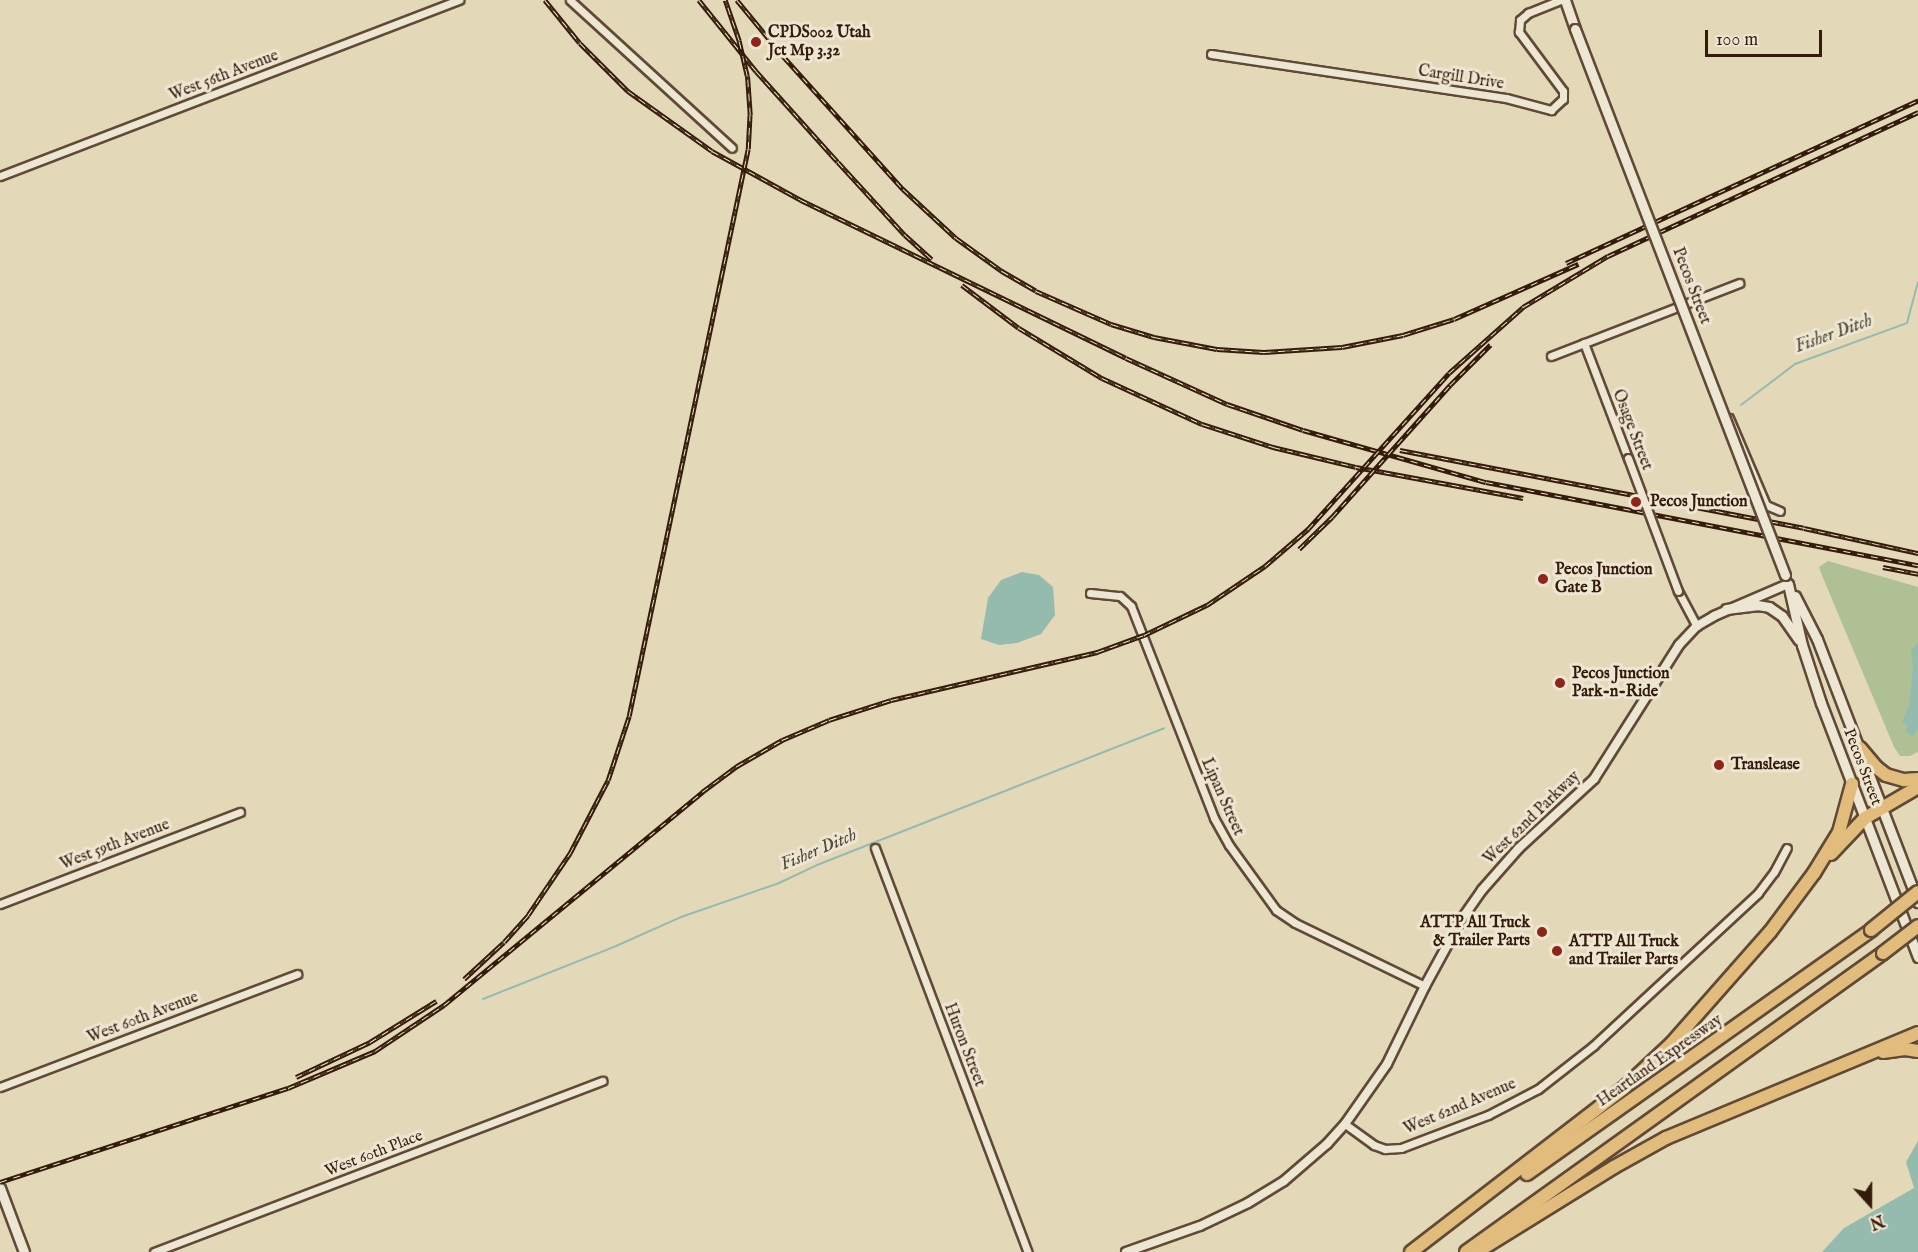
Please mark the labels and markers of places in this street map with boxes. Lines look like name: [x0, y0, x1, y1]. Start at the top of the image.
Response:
place label: CPDS002 Utah Jct Mp 3.32: [768, 23, 871, 61]
marker: CPDS002 Utah Jct Mp 3.32: [749, 35, 763, 49]
place label: Pecos Junction: [1650, 492, 1748, 512]
marker: Pecos Junction: [1627, 493, 1645, 511]
place label: Pecos Junction Gate B: [1555, 560, 1653, 598]
marker: Pecos Junction Gate B: [1536, 572, 1550, 586]
place label: Pecos Junction Park-n-Ride: [1572, 664, 1670, 702]
marker: Pecos Junction Park-n-Ride: [1553, 676, 1567, 690]
place label: Translease: [1731, 755, 1800, 775]
marker: Translease: [1712, 758, 1726, 772]
place label: ATTP All Truck & Trailer Parts: [1420, 913, 1530, 951]
marker: ATTP All Truck & Trailer Parts: [1535, 925, 1549, 939]
place label: ATTP All Truck and Trailer Parts: [1569, 932, 1679, 970]
marker: ATTP All Truck and Trailer Parts: [1550, 944, 1564, 958]

